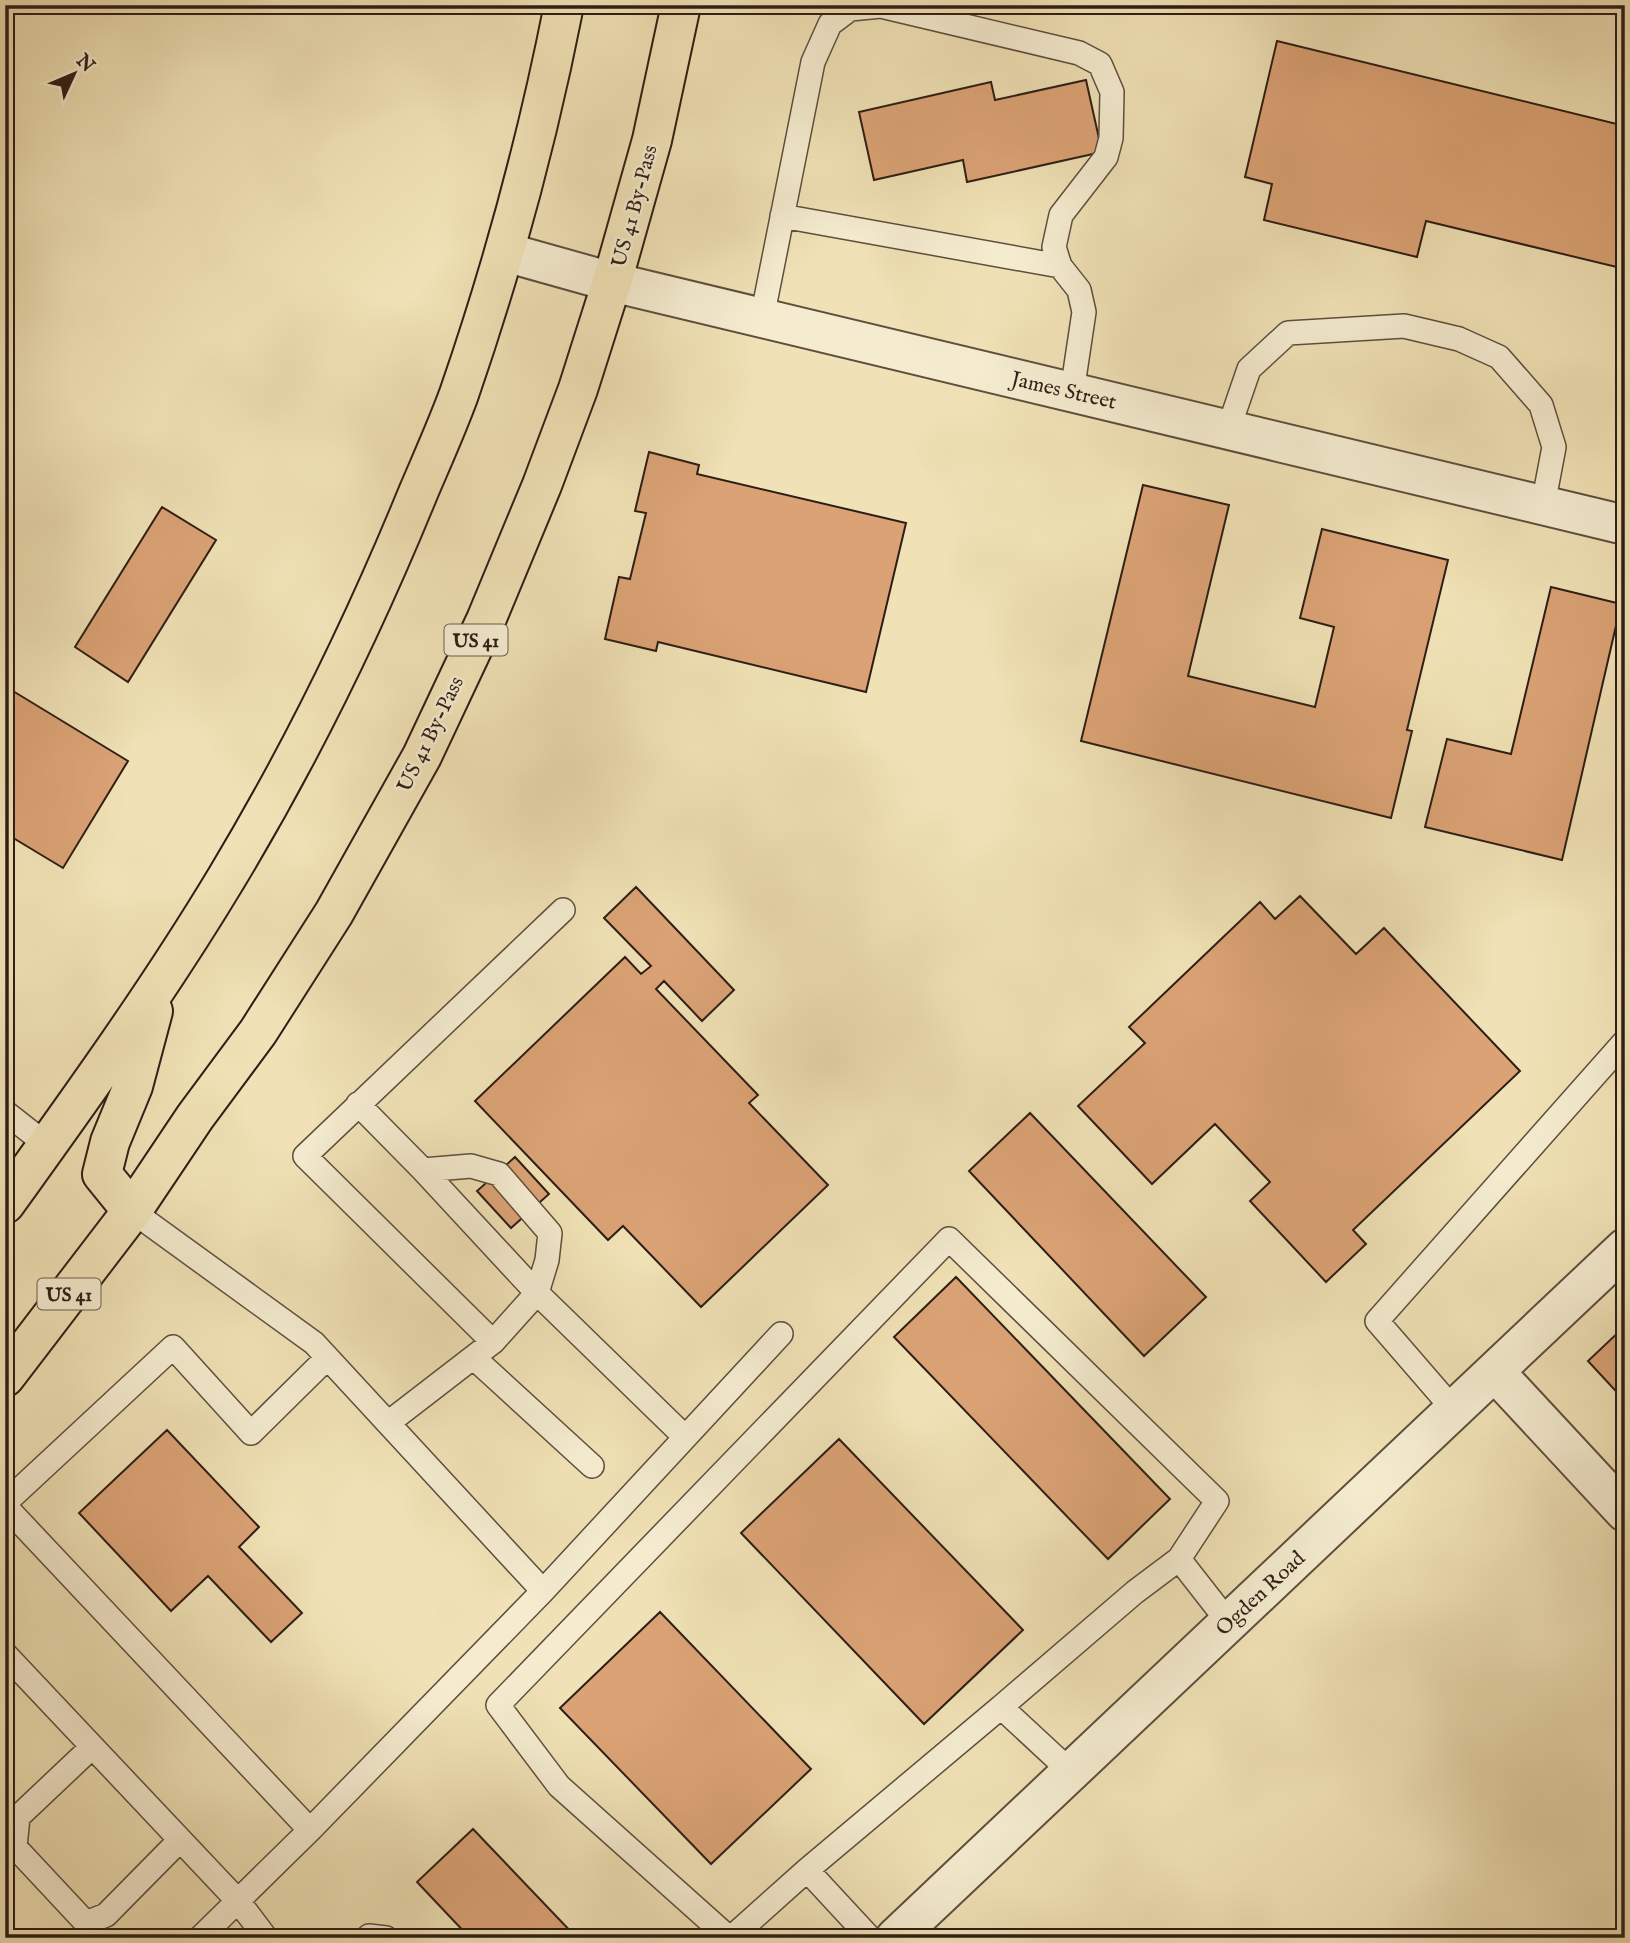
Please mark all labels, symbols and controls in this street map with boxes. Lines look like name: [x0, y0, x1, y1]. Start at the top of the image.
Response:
north arrow: [38, 38, 108, 108]
text: N: [70, 49, 100, 78]
street label: US 41 By-Pass: [606, 142, 665, 271]
street label: James Street: [1007, 366, 1119, 417]
road number: US 41: [444, 624, 508, 656]
street label: US 41 By-Pass: [392, 672, 471, 797]
road number: US 41: [38, 1278, 100, 1310]
street label: Ogden Road: [1211, 1545, 1312, 1642]

